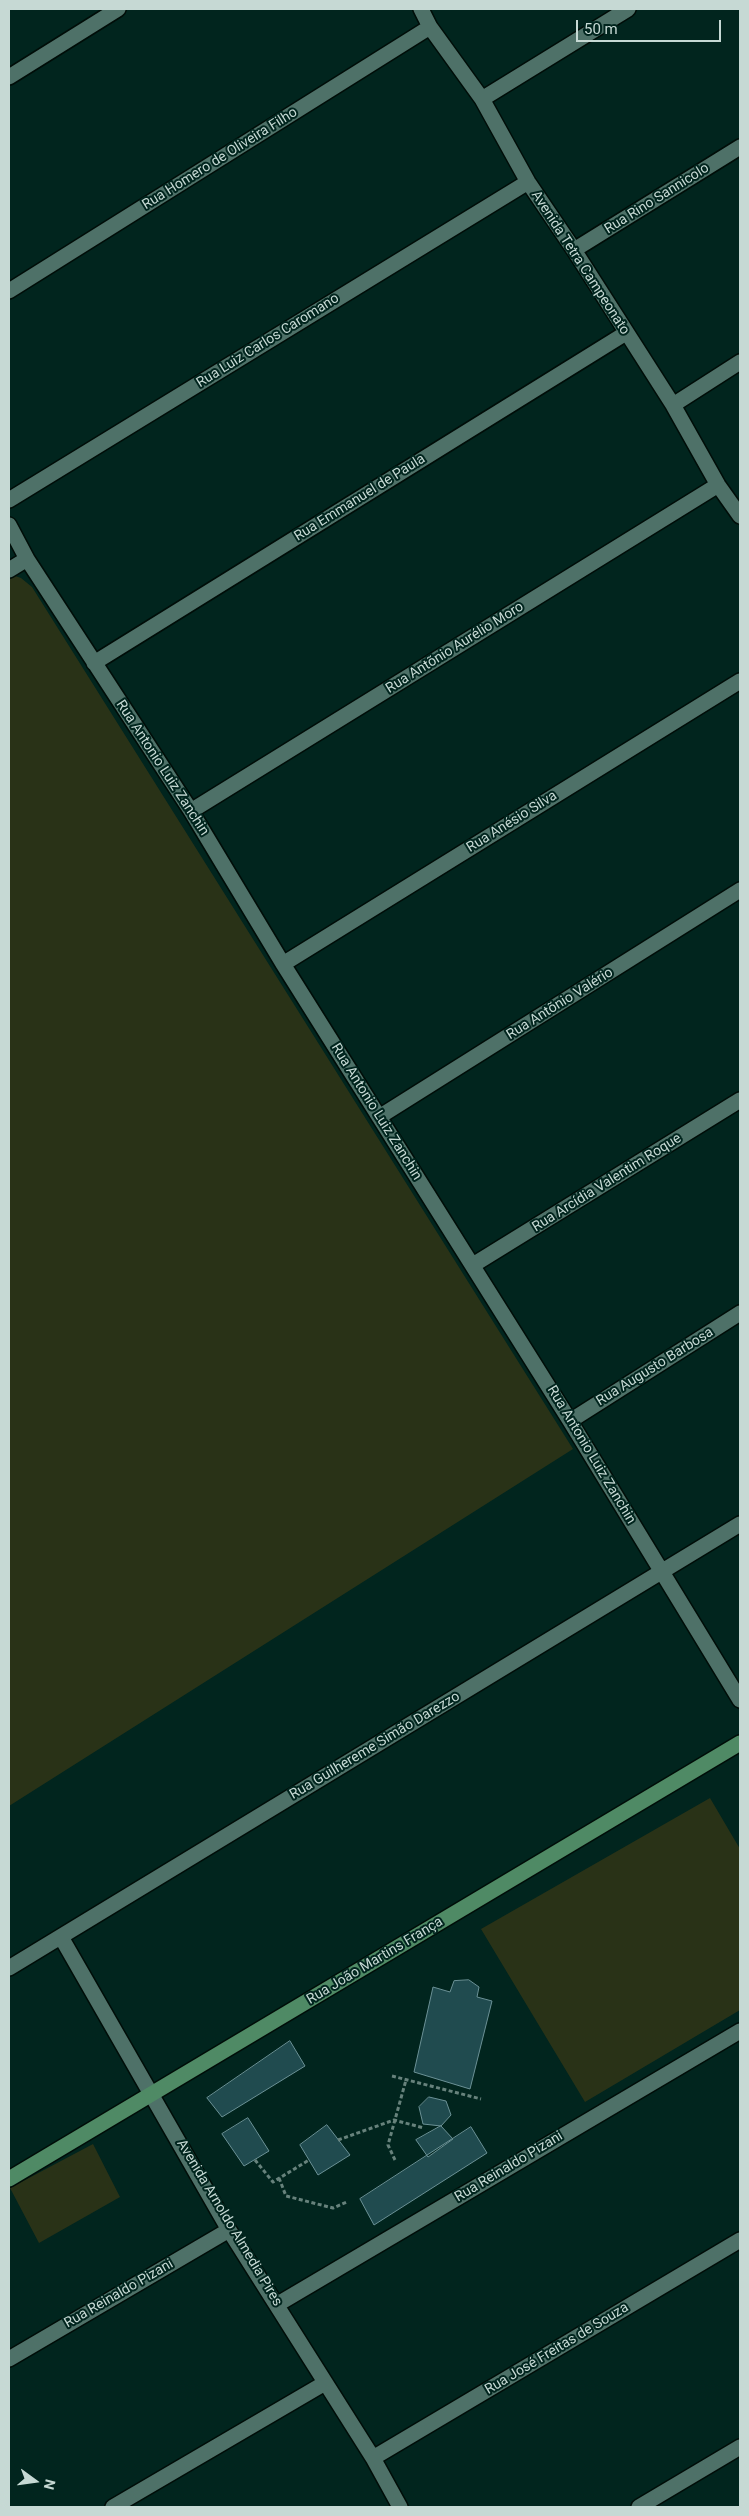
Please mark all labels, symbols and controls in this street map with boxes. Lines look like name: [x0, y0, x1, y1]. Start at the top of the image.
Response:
scale bar: [579, 10, 724, 42]
text: 50 m: [584, 20, 618, 38]
street label: Rua Homero de Oliveira Filho: [139, 104, 301, 214]
street label: Rua Rino Sannicolo: [602, 160, 712, 238]
street label: Avenida Tetra Campeonato: [527, 188, 633, 338]
street label: Rua Luiz Carlos Caromano: [194, 290, 342, 392]
street label: Rua Emmanuel de Paula: [291, 451, 429, 545]
street label: Rua Antõnio Aurélio Moro: [383, 599, 527, 697]
street label: Rua Antonio Luiz Zanchin: [112, 697, 212, 839]
street label: Rua Anésio Silva: [464, 788, 560, 856]
street label: Rua Antõnio Valério: [504, 964, 616, 1044]
street label: Rua Antonio Luiz Zanchin: [327, 1041, 425, 1183]
street label: Rua Arcídia Valentim Roque: [529, 1130, 685, 1236]
street label: Rua Augusto Barbosa: [593, 1324, 717, 1410]
street label: Rua Antonio Luiz Zanchin: [543, 1383, 639, 1527]
street label: Rua Guilhereme Simão Darezzo: [287, 1688, 463, 1804]
street label: Rua João Martins França: [304, 1914, 446, 2008]
street label: Rua Reinaldo Pizani: [452, 2128, 566, 2206]
street label: Avenida Arnoldo Almedia Pires: [172, 2137, 286, 2309]
street label: Rua Reinaldo Pizani: [62, 2256, 176, 2332]
street label: Rua José Freitas de Souza: [482, 2299, 632, 2399]
north arrow: [10, 2456, 60, 2506]
text: N: [41, 2478, 59, 2491]

